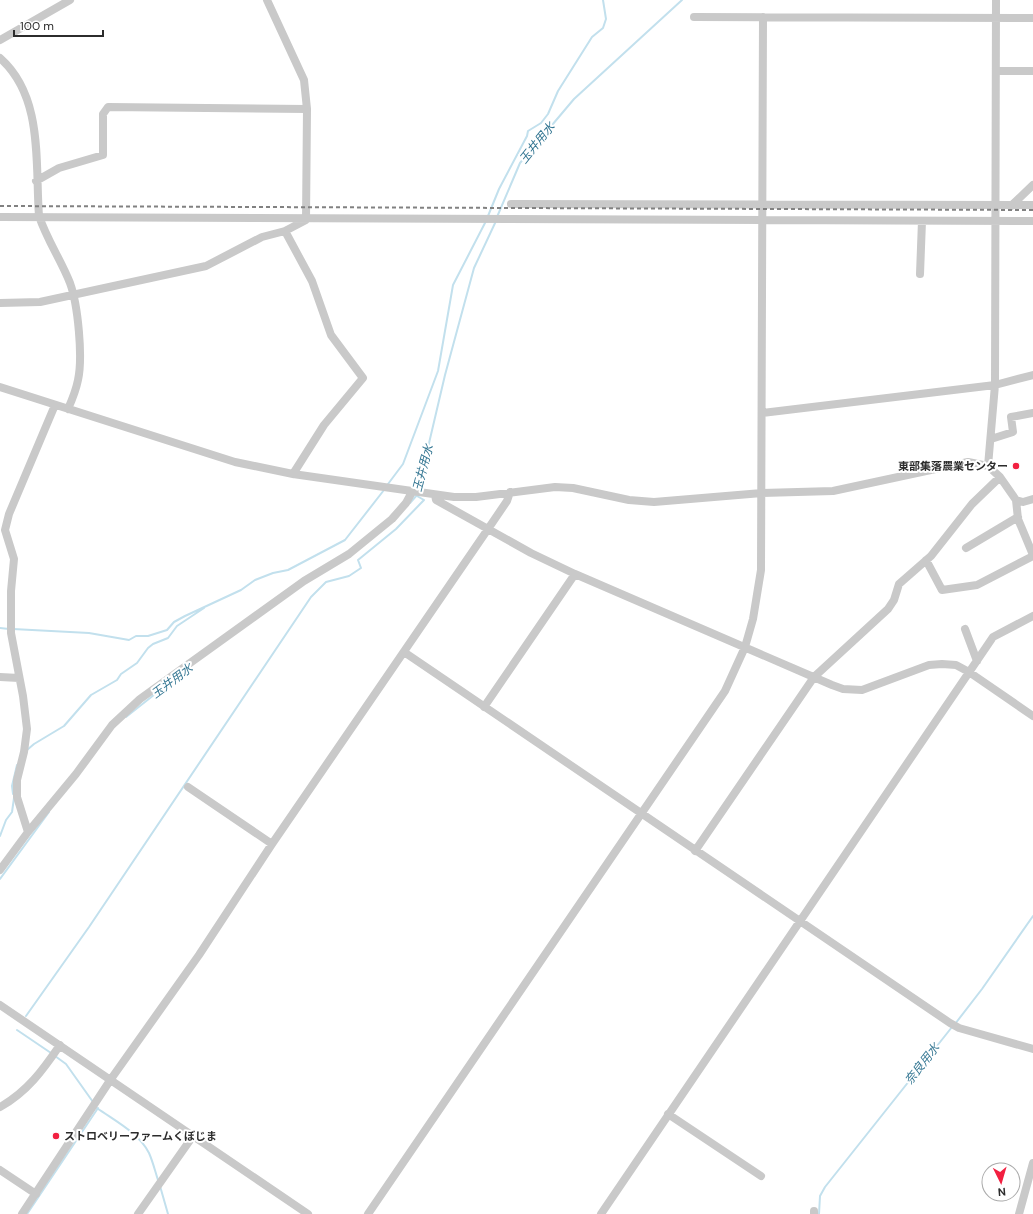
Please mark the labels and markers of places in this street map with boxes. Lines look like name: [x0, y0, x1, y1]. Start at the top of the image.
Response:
place label: 東部集落農業センター: [898, 459, 1008, 473]
marker: 東部集落農業センター: [1011, 461, 1021, 471]
place label: ストロベリーファームくぼじま: [64, 1129, 217, 1143]
marker: ストロベリーファームくぼじま: [51, 1131, 61, 1141]

